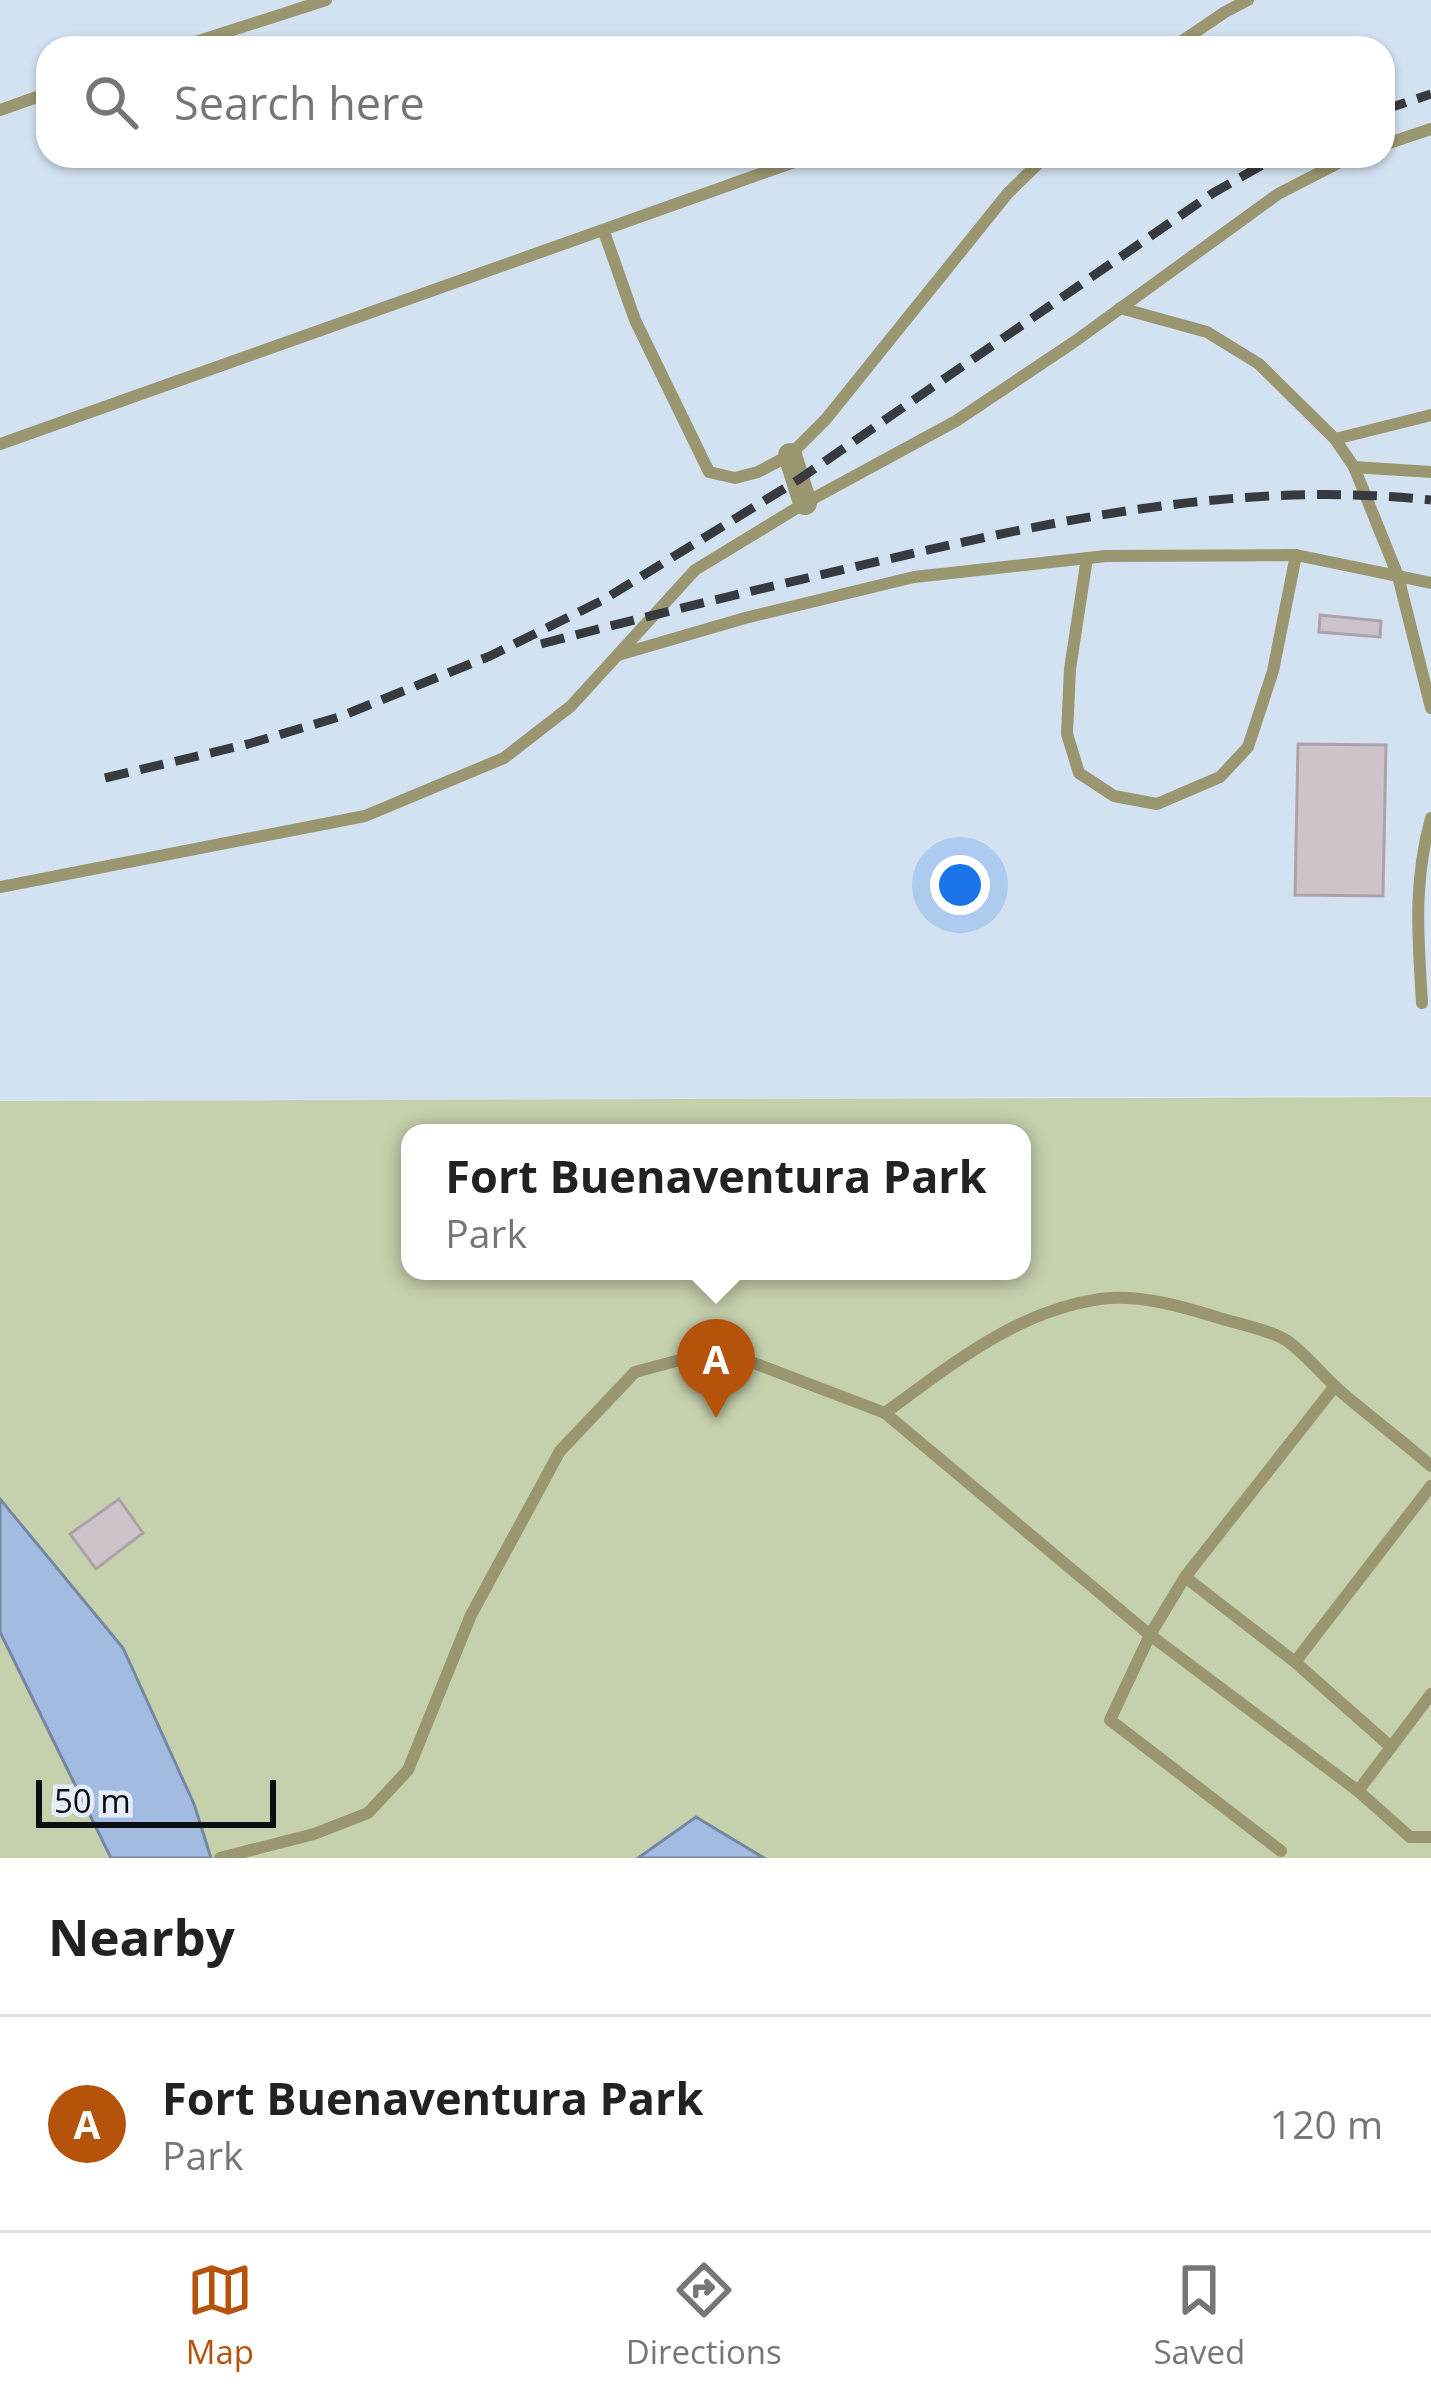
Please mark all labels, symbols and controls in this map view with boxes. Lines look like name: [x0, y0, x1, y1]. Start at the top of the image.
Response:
search box: [36, 36, 1395, 168]
icon: search: [78, 69, 144, 135]
text: Search here: [174, 72, 425, 133]
your location: [930, 855, 990, 915]
popup: [401, 1124, 1031, 1280]
text: Fort Buenaventura Park: [445, 1145, 987, 1206]
text: Park: [445, 1206, 527, 1259]
pin: A: [677, 1319, 755, 1418]
scale bar: [36, 1774, 276, 1827]
text: 50 m: [54, 1778, 131, 1823]
text: Nearby: [48, 1901, 235, 1971]
text: Fort Buenaventura Park: [162, 2067, 703, 2128]
text: A: [74, 2097, 100, 2150]
text: 120 m: [1270, 2097, 1383, 2150]
text: Park: [162, 2128, 244, 2181]
tab: Map: [186, 2257, 254, 2374]
tab: Directions: [626, 2257, 782, 2374]
tab: Saved: [1153, 2257, 1245, 2374]

